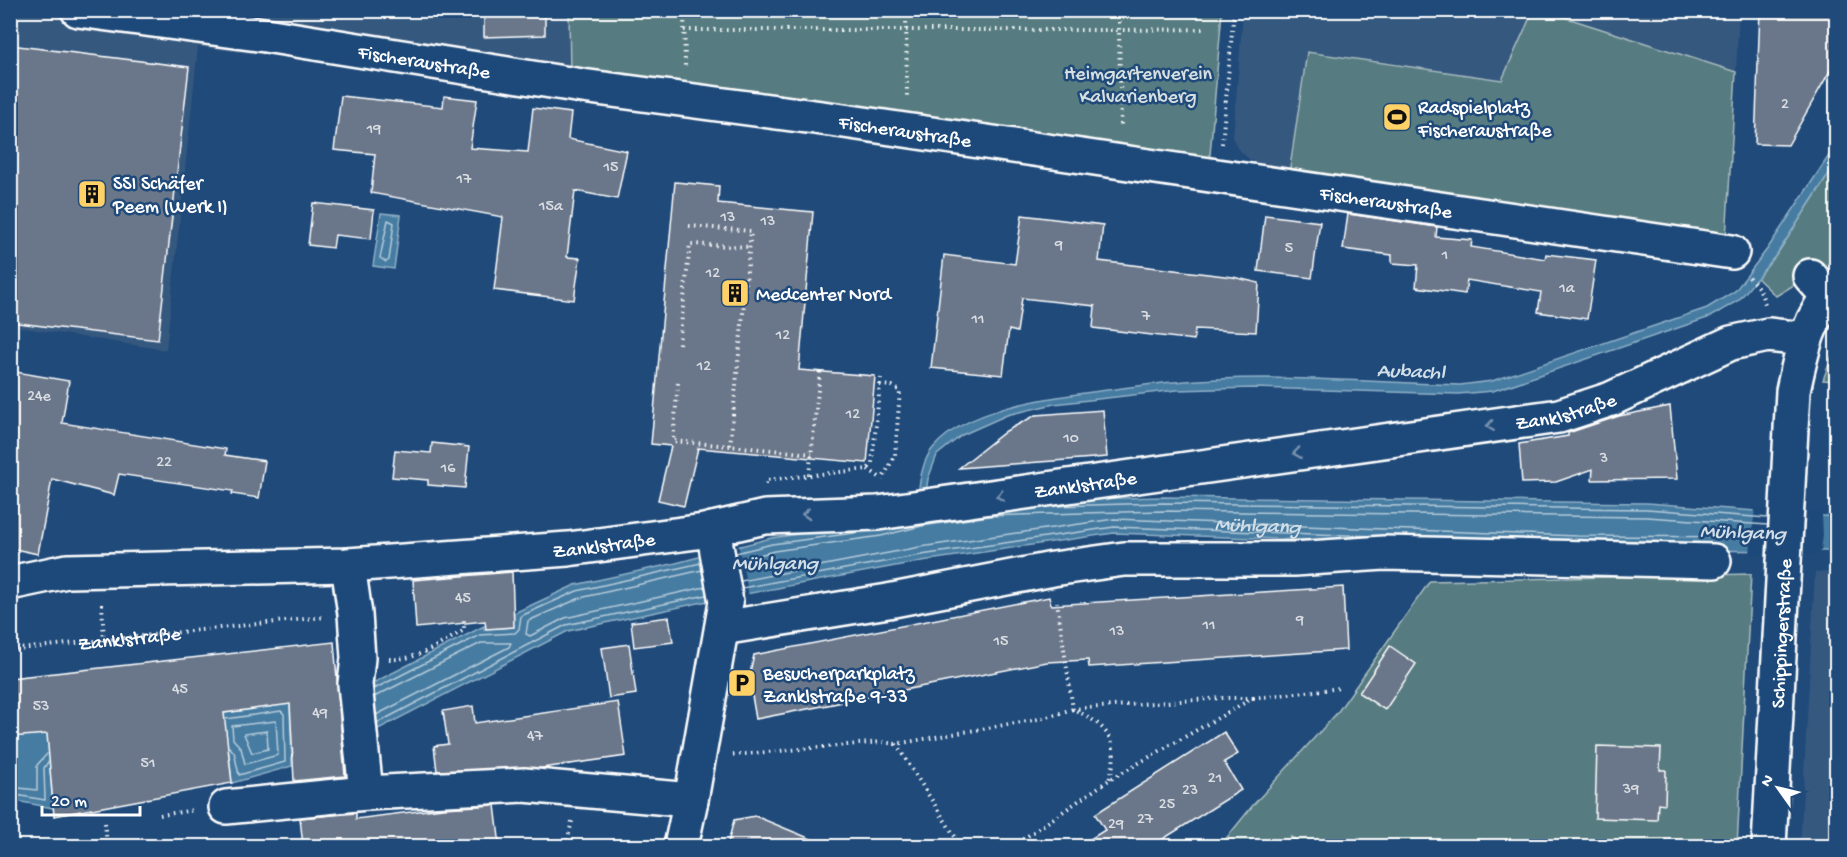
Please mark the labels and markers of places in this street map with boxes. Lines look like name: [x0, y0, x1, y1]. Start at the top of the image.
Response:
place label: Radspielplatz Fischeraustraße: [1417, 98, 1552, 144]
sports icon: Radspielplatz Fischeraustraße: [1381, 101, 1413, 133]
place label: SSI Schäfer Peem (Werk I): [112, 174, 228, 220]
building icon: SSI Schäfer Peem (Werk I): [76, 178, 108, 210]
building icon: Medcenter Nord: [719, 277, 751, 309]
place label: Medcenter Nord: [756, 285, 893, 308]
place label: Besucherparkplatz Zanklstraße 9-33: [762, 664, 916, 710]
parking icon: Besucherparkplatz Zanklstraße 9-33: [726, 667, 758, 699]

